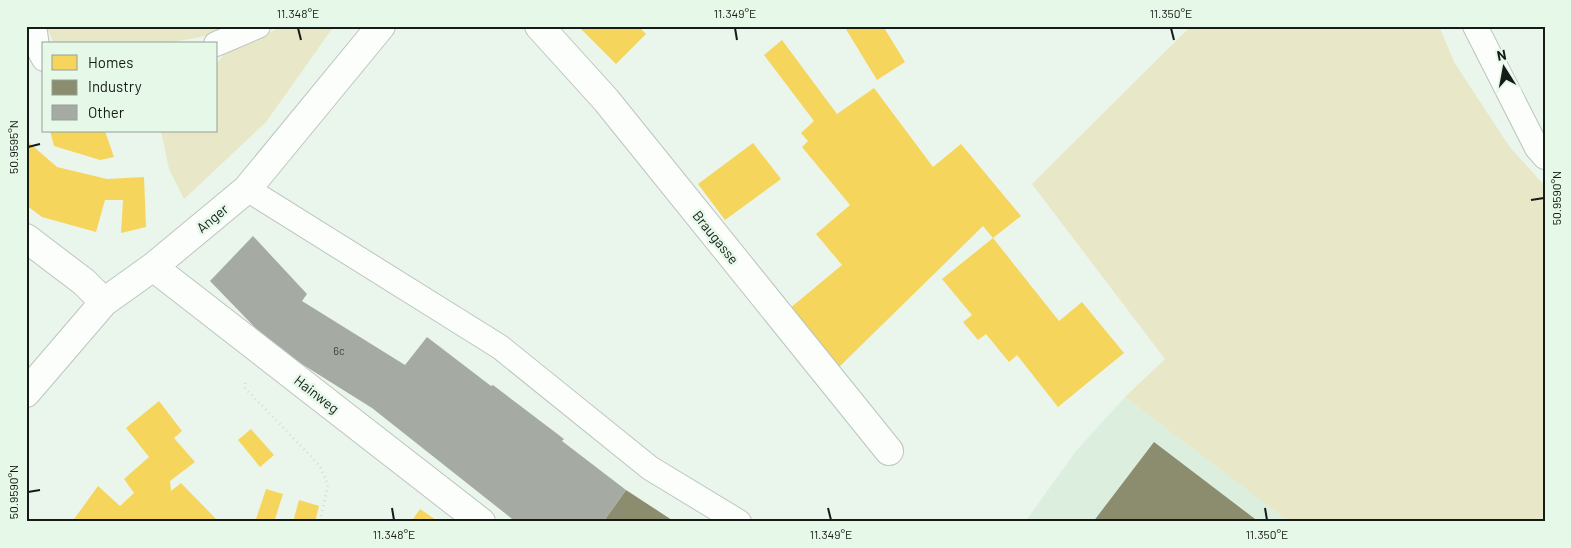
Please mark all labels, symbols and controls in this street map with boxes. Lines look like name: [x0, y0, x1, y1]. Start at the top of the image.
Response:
text: 11.348°E: [277, 6, 319, 20]
text: 11.349°E: [714, 6, 756, 20]
text: 11.350°E: [1150, 6, 1192, 20]
legend: [42, 42, 218, 132]
north arrow: [1478, 42, 1528, 92]
text: N: [1495, 46, 1508, 64]
text: Homes: [88, 53, 133, 71]
text: Industry: [88, 77, 142, 95]
text: Other: [88, 103, 125, 121]
text: 50.9595°N: [6, 120, 20, 174]
text: 50.9590°N: [1549, 171, 1563, 225]
street label: Anger: [193, 200, 231, 236]
street label: Braugasse: [689, 207, 743, 267]
house number: 6c: [333, 344, 345, 357]
street label: Hainweg: [291, 371, 343, 417]
text: 50.9590°N: [6, 465, 20, 519]
text: 11.348°E: [373, 527, 415, 541]
text: 11.349°E: [810, 527, 852, 541]
text: 11.350°E: [1246, 527, 1288, 541]

